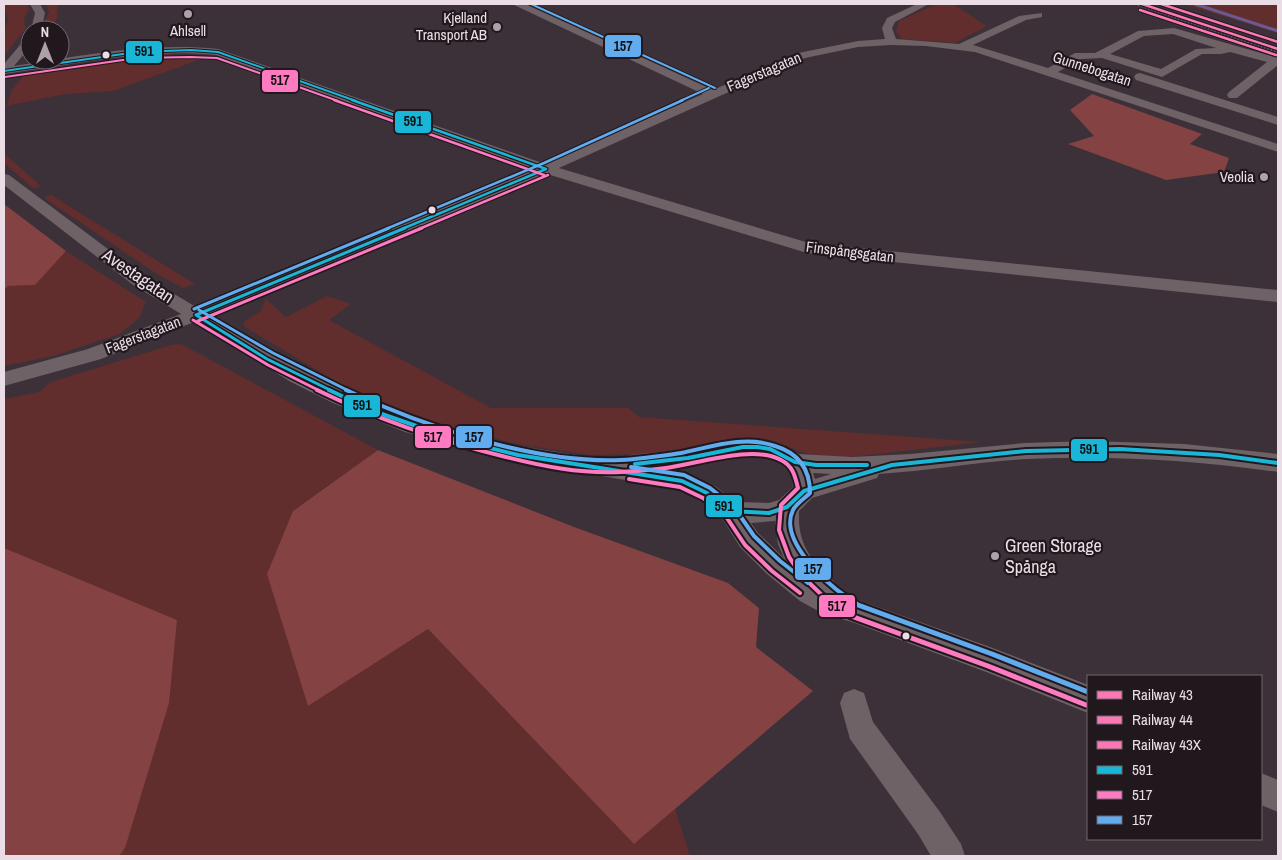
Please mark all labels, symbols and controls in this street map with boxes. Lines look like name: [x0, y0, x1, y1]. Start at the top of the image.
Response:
place label: Kjelland Transport AB: [416, 7, 487, 45]
marker: Ahlsell: [182, 8, 194, 20]
north arrow: [20, 20, 70, 70]
place label: Ahlsell: [169, 20, 206, 41]
marker: Kjelland Transport AB: [491, 21, 503, 33]
text: N: [41, 23, 49, 41]
line badge: 157: [604, 34, 642, 58]
text: 157: [613, 37, 633, 55]
line badge: 591: [125, 40, 163, 64]
text: 591: [134, 42, 154, 60]
street label: Fagerstagatan: [723, 46, 804, 97]
street label: Gunnebogatan: [1050, 46, 1134, 91]
unlabelled marker: [101, 50, 111, 60]
line badge: 517: [261, 69, 299, 93]
text: 517: [270, 71, 290, 89]
line badge: 591: [394, 110, 432, 134]
text: 591: [403, 112, 423, 130]
place label: Veolia: [1220, 166, 1254, 187]
marker: Veolia: [1258, 171, 1270, 183]
unlabelled marker: [427, 205, 437, 215]
street label: Finspångsgatan: [805, 236, 895, 267]
street label: Avestagatan: [97, 242, 179, 309]
street label: Fagerstagatan: [102, 311, 183, 358]
line badge: 591: [343, 394, 381, 418]
text: 591: [352, 396, 372, 414]
line badge: 517: [414, 425, 452, 449]
line badge: 157: [455, 425, 493, 449]
text: 517: [423, 428, 443, 446]
text: 157: [464, 428, 484, 446]
line badge: 591: [1070, 438, 1108, 462]
text: 591: [1079, 440, 1099, 458]
line badge: 591: [705, 494, 743, 518]
text: 591: [714, 497, 734, 515]
place label: Green Storage Spånga: [1005, 533, 1102, 579]
marker: Green Storage Spånga: [989, 550, 1001, 562]
line badge: 157: [794, 557, 832, 581]
text: 157: [803, 560, 823, 578]
line badge: 517: [818, 594, 856, 618]
text: 517: [827, 597, 847, 615]
unlabelled marker: [901, 631, 911, 641]
legend: [1087, 675, 1262, 840]
text: Railway 43: [1132, 684, 1193, 705]
text: Railway 44: [1132, 709, 1193, 730]
text: Railway 43X: [1132, 734, 1202, 755]
text: 591: [1132, 759, 1153, 780]
text: 517: [1132, 784, 1153, 805]
text: 157: [1132, 809, 1153, 830]

